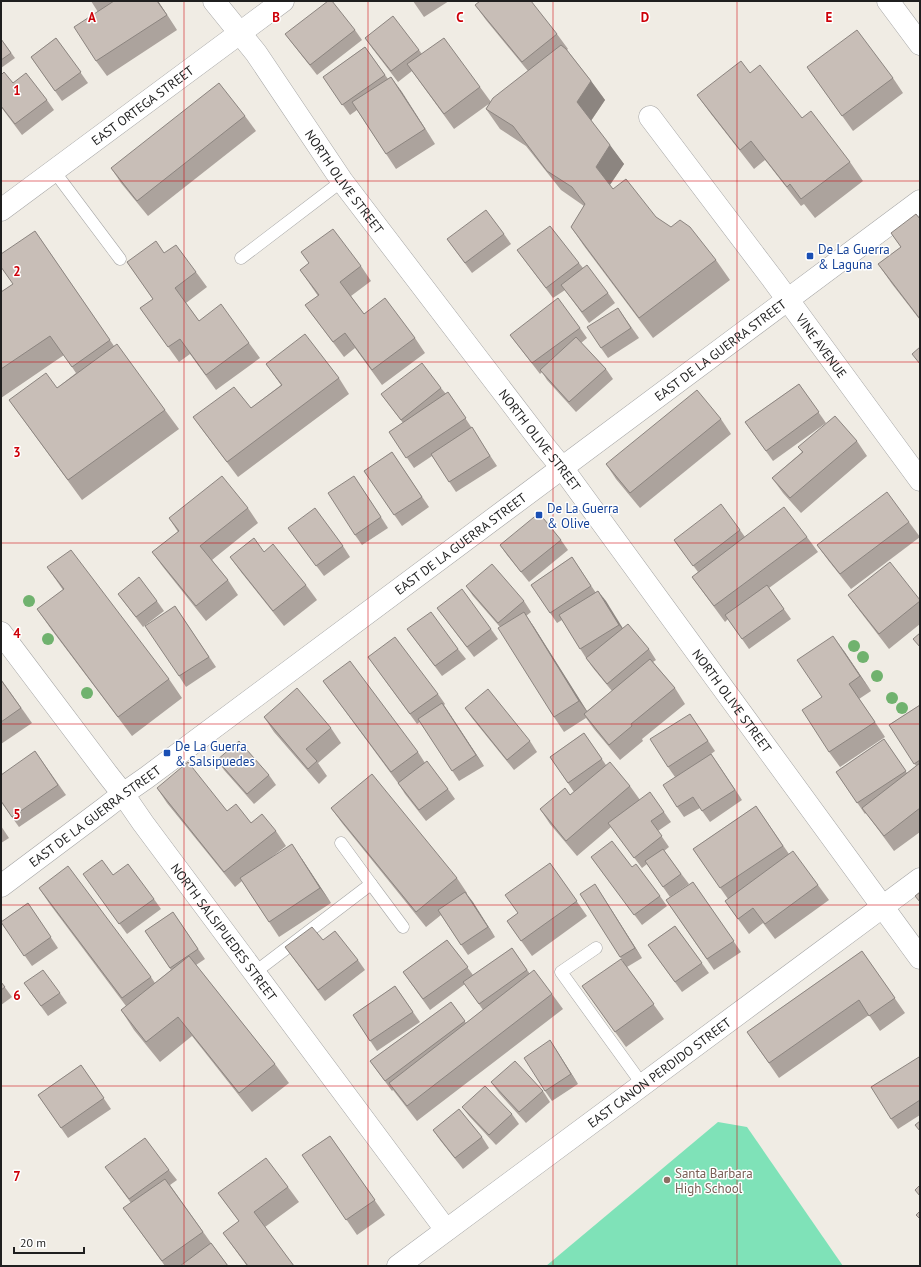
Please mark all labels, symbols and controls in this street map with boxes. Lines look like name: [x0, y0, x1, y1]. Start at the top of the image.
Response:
text: A: [88, 9, 96, 26]
text: B: [272, 9, 280, 26]
text: C: [456, 9, 464, 26]
text: D: [641, 9, 649, 26]
text: E: [826, 9, 833, 26]
street label: EAST ORTEGA STREET: [88, 62, 197, 149]
text: 1: [13, 82, 21, 99]
street label: NORTH OLIVE STREET: [301, 126, 388, 237]
place label: De La Guerra & Laguna: [818, 241, 890, 273]
marker: De La Guerra & Laguna: [805, 251, 815, 261]
text: 2: [13, 263, 21, 280]
street label: EAST DE LA GUERRA STREET: [651, 295, 789, 405]
street label: VINE AVENUE: [792, 310, 851, 381]
street label: NORTH OLIVE STREET: [495, 386, 585, 494]
text: 3: [13, 444, 21, 461]
street label: EAST DE LA GUERRA STREET: [391, 489, 530, 598]
place label: De La Guerra & Olive: [547, 500, 619, 532]
marker: De La Guerra & Olive: [534, 510, 544, 520]
text: 4: [13, 625, 21, 642]
street label: NORTH OLIVE STREET: [689, 645, 776, 756]
place label: De La Guerra & Salsipuedes: [175, 738, 255, 770]
marker: De La Guerra & Salsipuedes: [162, 748, 172, 758]
street label: EAST DE LA GUERRA STREET: [25, 761, 164, 871]
text: 5: [13, 806, 21, 823]
street label: NORTH SALSIPUEDES STREET: [167, 860, 281, 1004]
text: 6: [13, 987, 21, 1004]
street label: EAST CANON PERDIDO STREET: [584, 1014, 734, 1131]
place label: Santa Barbara High School: [675, 1165, 753, 1197]
text: 7: [13, 1168, 21, 1185]
marker: Santa Barbara High School: [662, 1175, 672, 1185]
scale bar: [14, 1229, 84, 1255]
text: 20 m: [20, 1235, 46, 1250]

